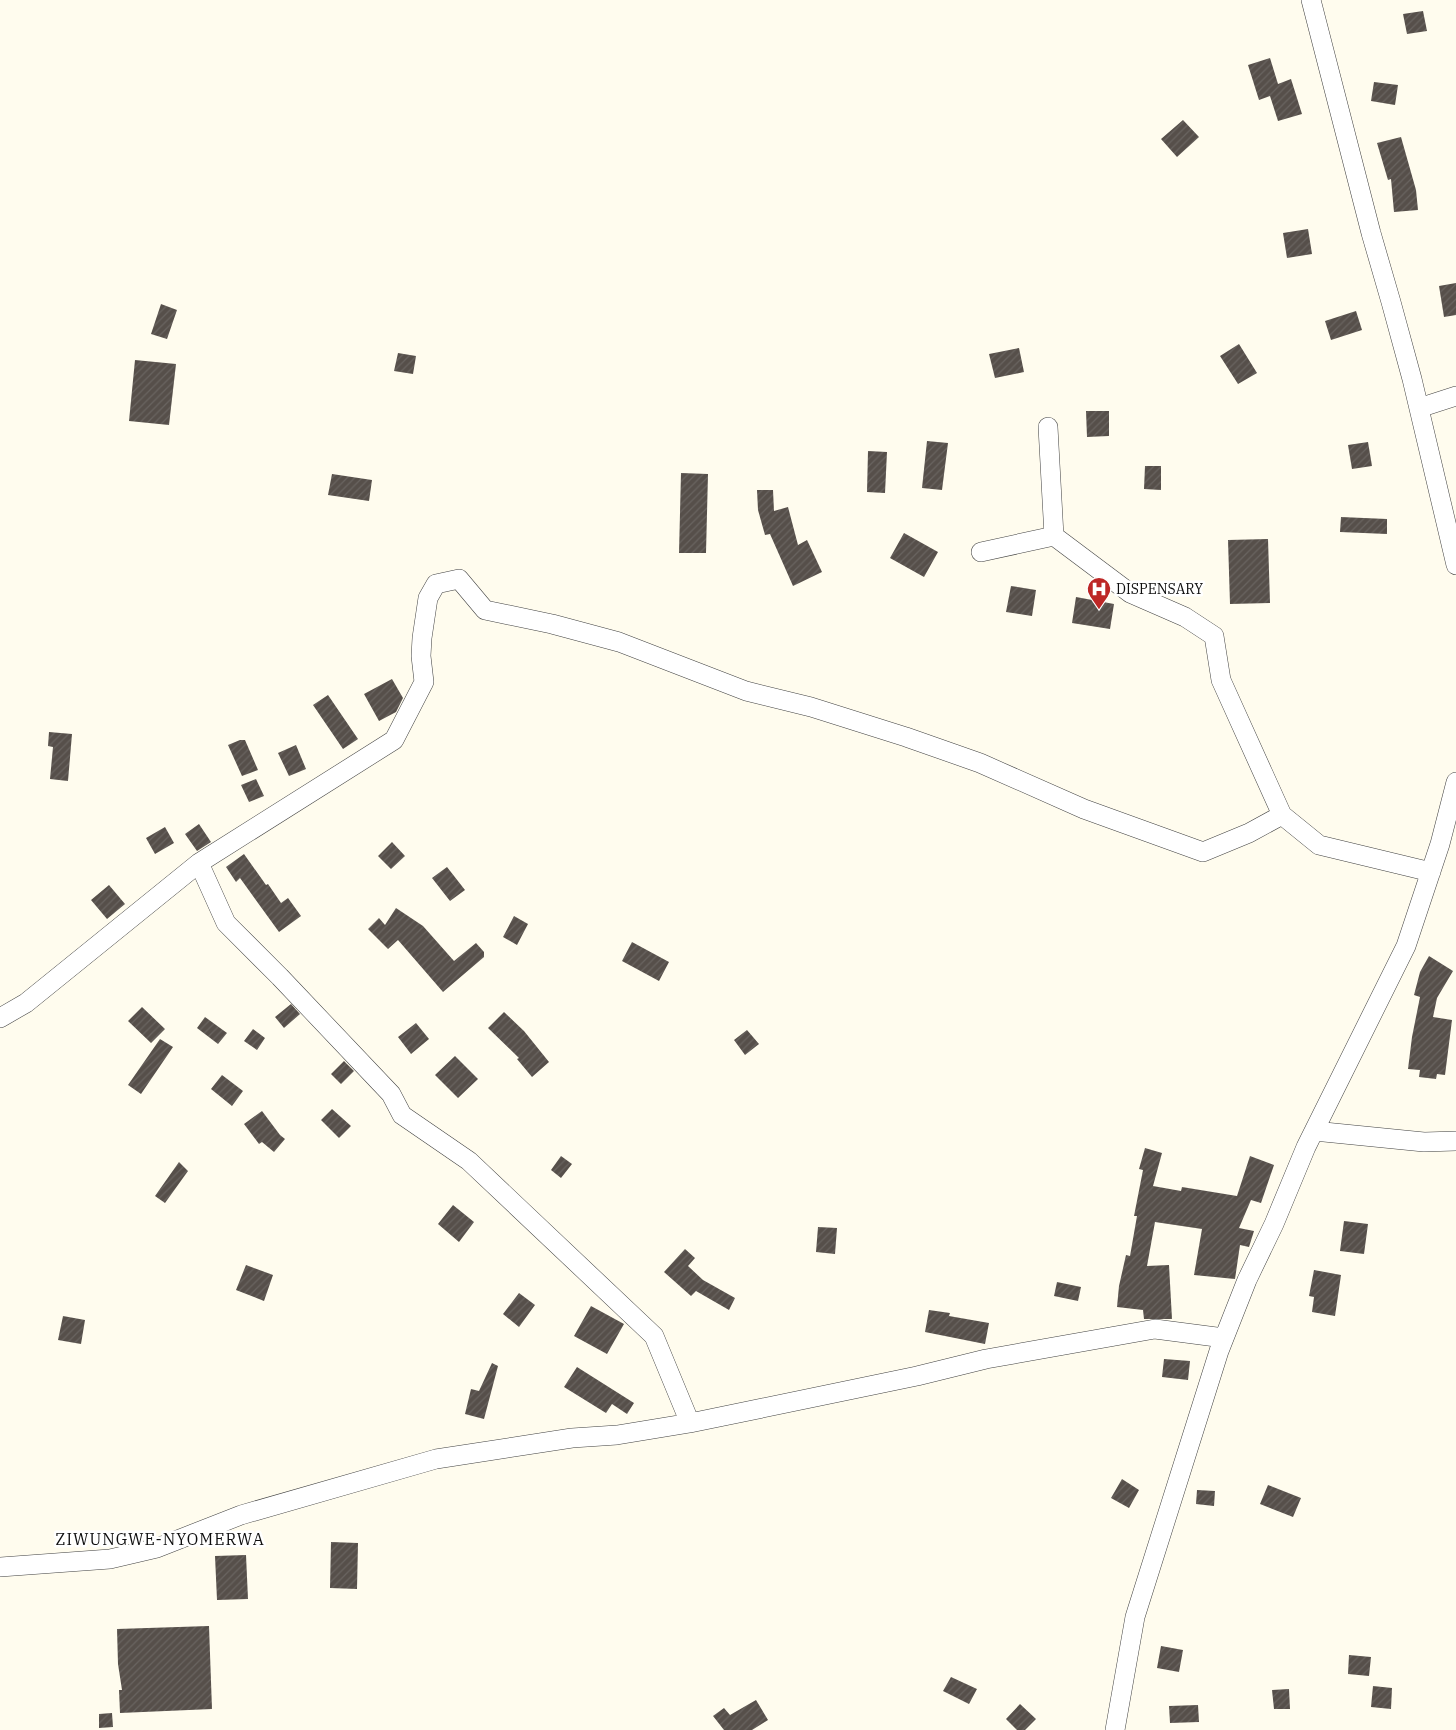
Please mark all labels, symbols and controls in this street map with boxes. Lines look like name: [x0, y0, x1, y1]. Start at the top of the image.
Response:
hospital icon: DISPENSARY: [1086, 576, 1112, 610]
place label: DISPENSARY: [1116, 580, 1203, 598]
district label: ZIWUNGWE-NYOMERWA: [55, 1529, 265, 1549]

